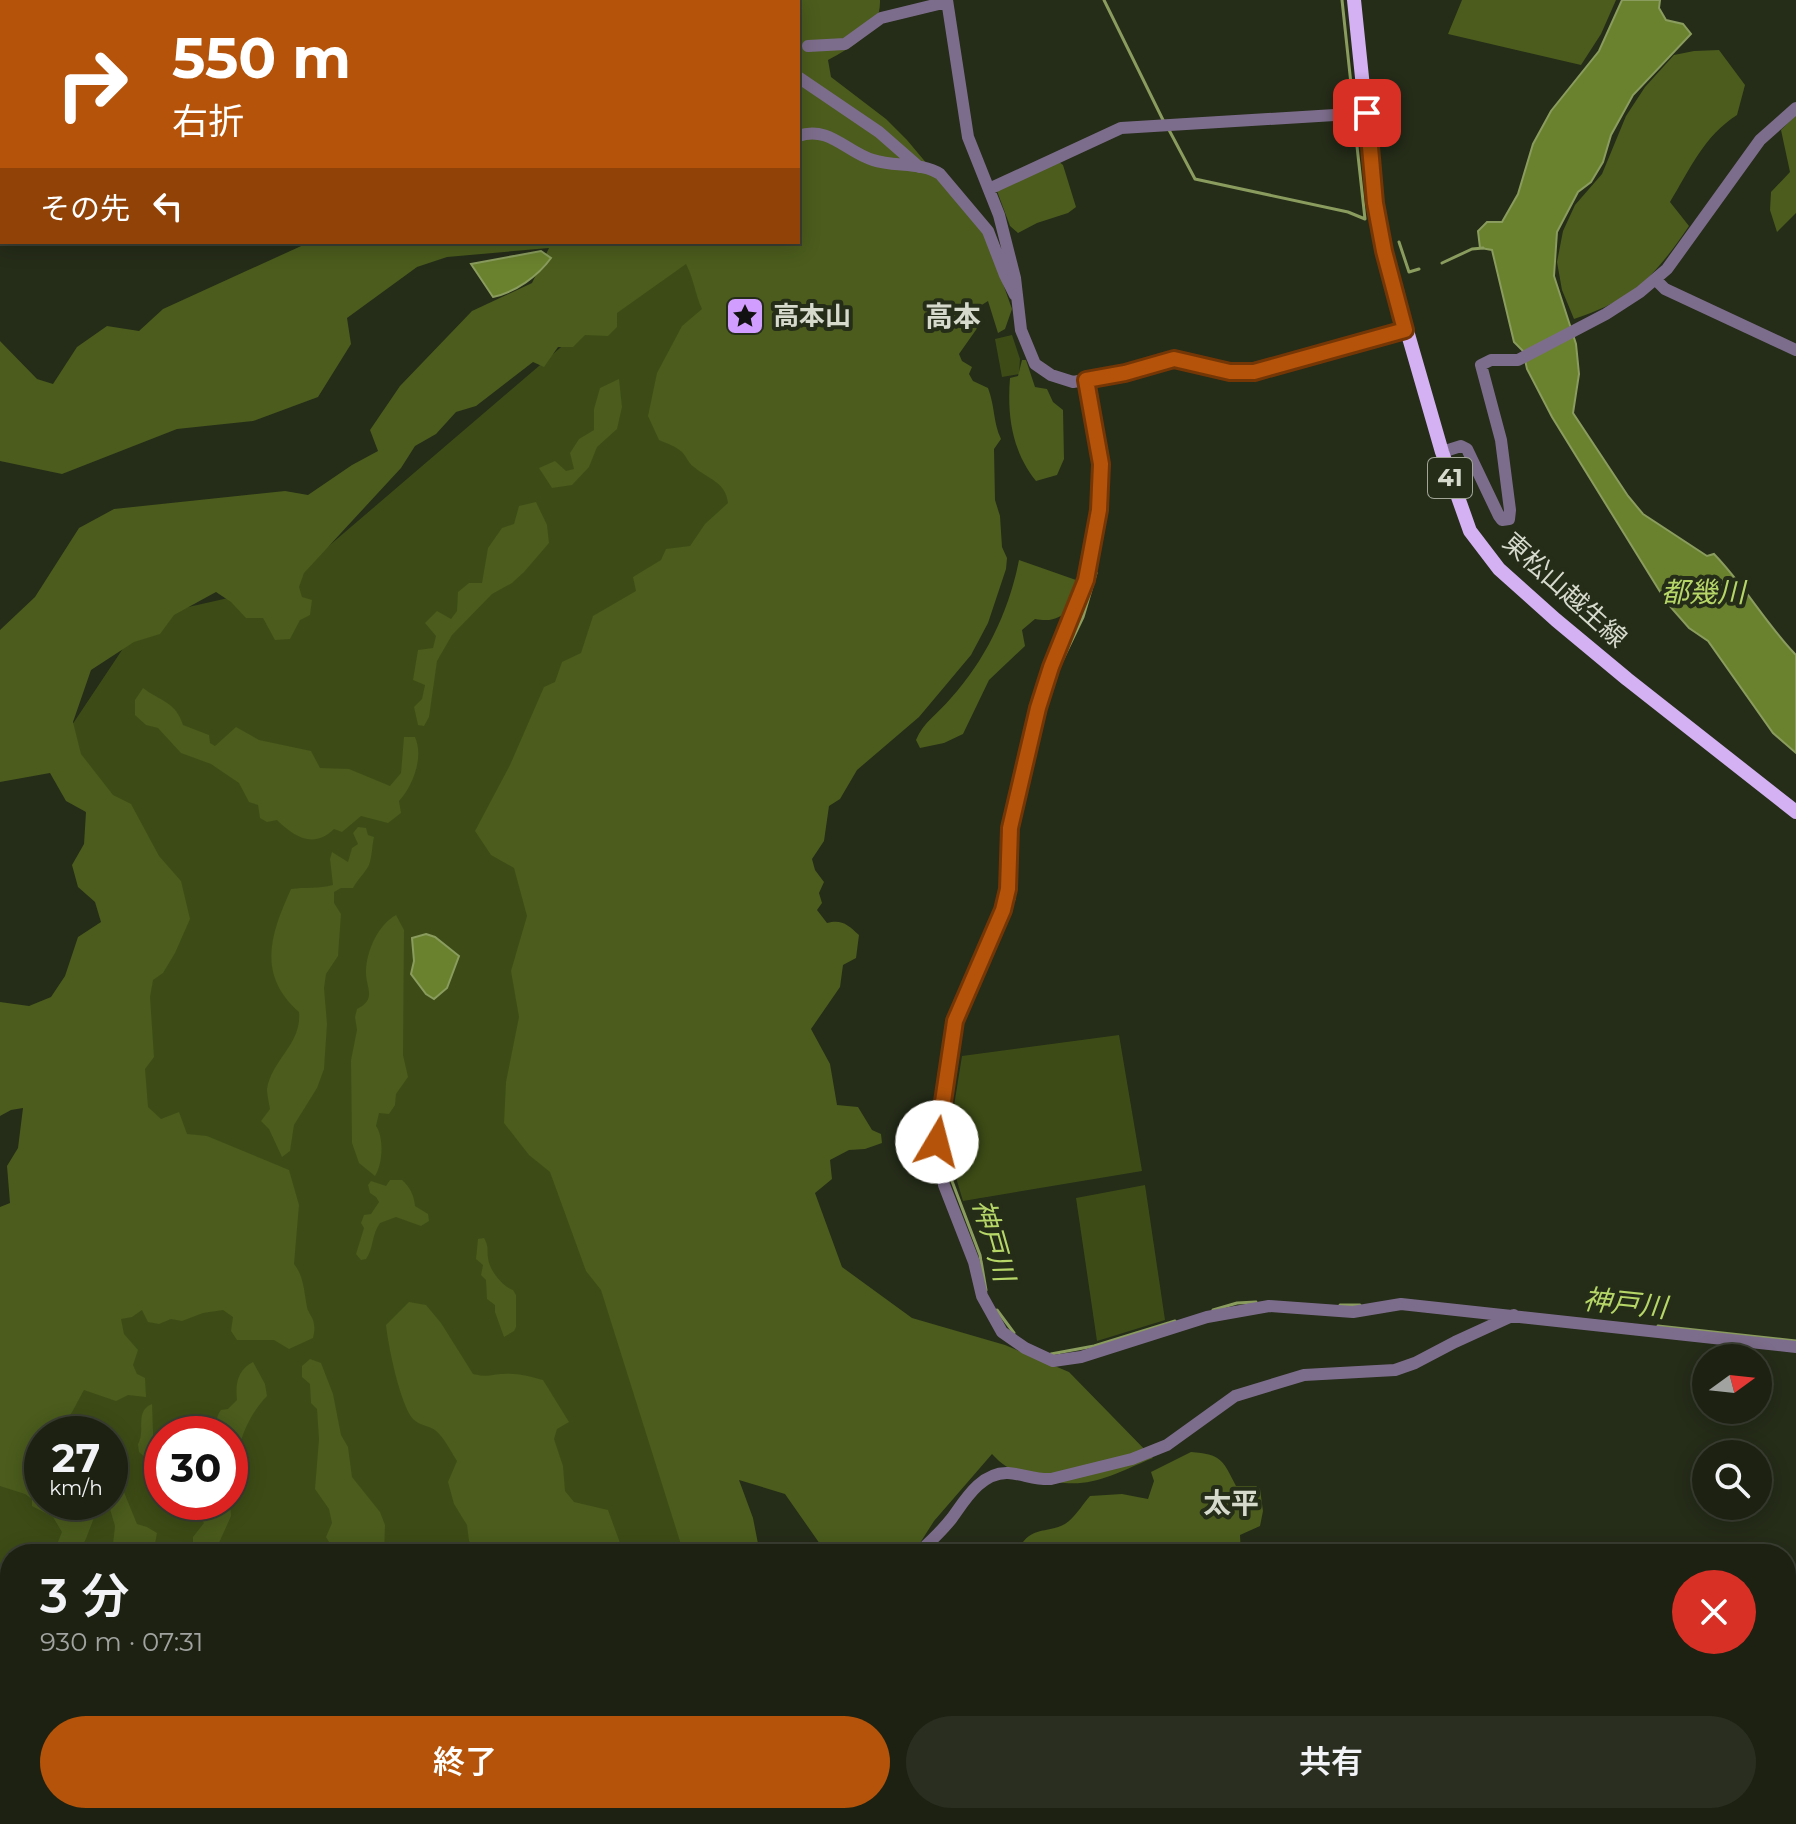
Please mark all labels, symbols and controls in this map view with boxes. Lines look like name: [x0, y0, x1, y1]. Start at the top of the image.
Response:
text: 550 m: [172, 24, 351, 92]
icon: right: [40, 32, 144, 136]
pin: [1333, 79, 1401, 147]
icon: arrive: [1345, 91, 1389, 135]
text: 右折: [172, 99, 244, 143]
icon: left: [146, 184, 190, 228]
text: その先: [40, 190, 130, 227]
place icon: 高本山: [724, 295, 766, 337]
district label: 高本: [925, 299, 981, 333]
place label: 高本山: [773, 300, 851, 332]
road number: 41: [1428, 458, 1472, 498]
street label: 東松山越生線: [1496, 526, 1634, 654]
water label: 都幾川: [1661, 575, 1748, 609]
position arrow: [895, 1100, 979, 1184]
water label: 神戸川: [966, 1195, 1023, 1288]
water label: 神戸川: [1581, 1282, 1672, 1325]
north arrow: [1692, 1344, 1772, 1424]
map controls: [1692, 1344, 1772, 1520]
speed limit sign: 30: [144, 1416, 248, 1520]
text: 27: [52, 1433, 100, 1482]
button: search: [1692, 1440, 1772, 1520]
text: km/h: [49, 1476, 103, 1500]
district label: 太平: [1203, 1486, 1259, 1520]
text: 3 分: [40, 1567, 129, 1625]
button: close: [1672, 1570, 1756, 1654]
text: 930 m · 07:31: [40, 1626, 203, 1658]
button: 終了: [40, 1716, 890, 1808]
button: 共有: [906, 1716, 1756, 1808]

